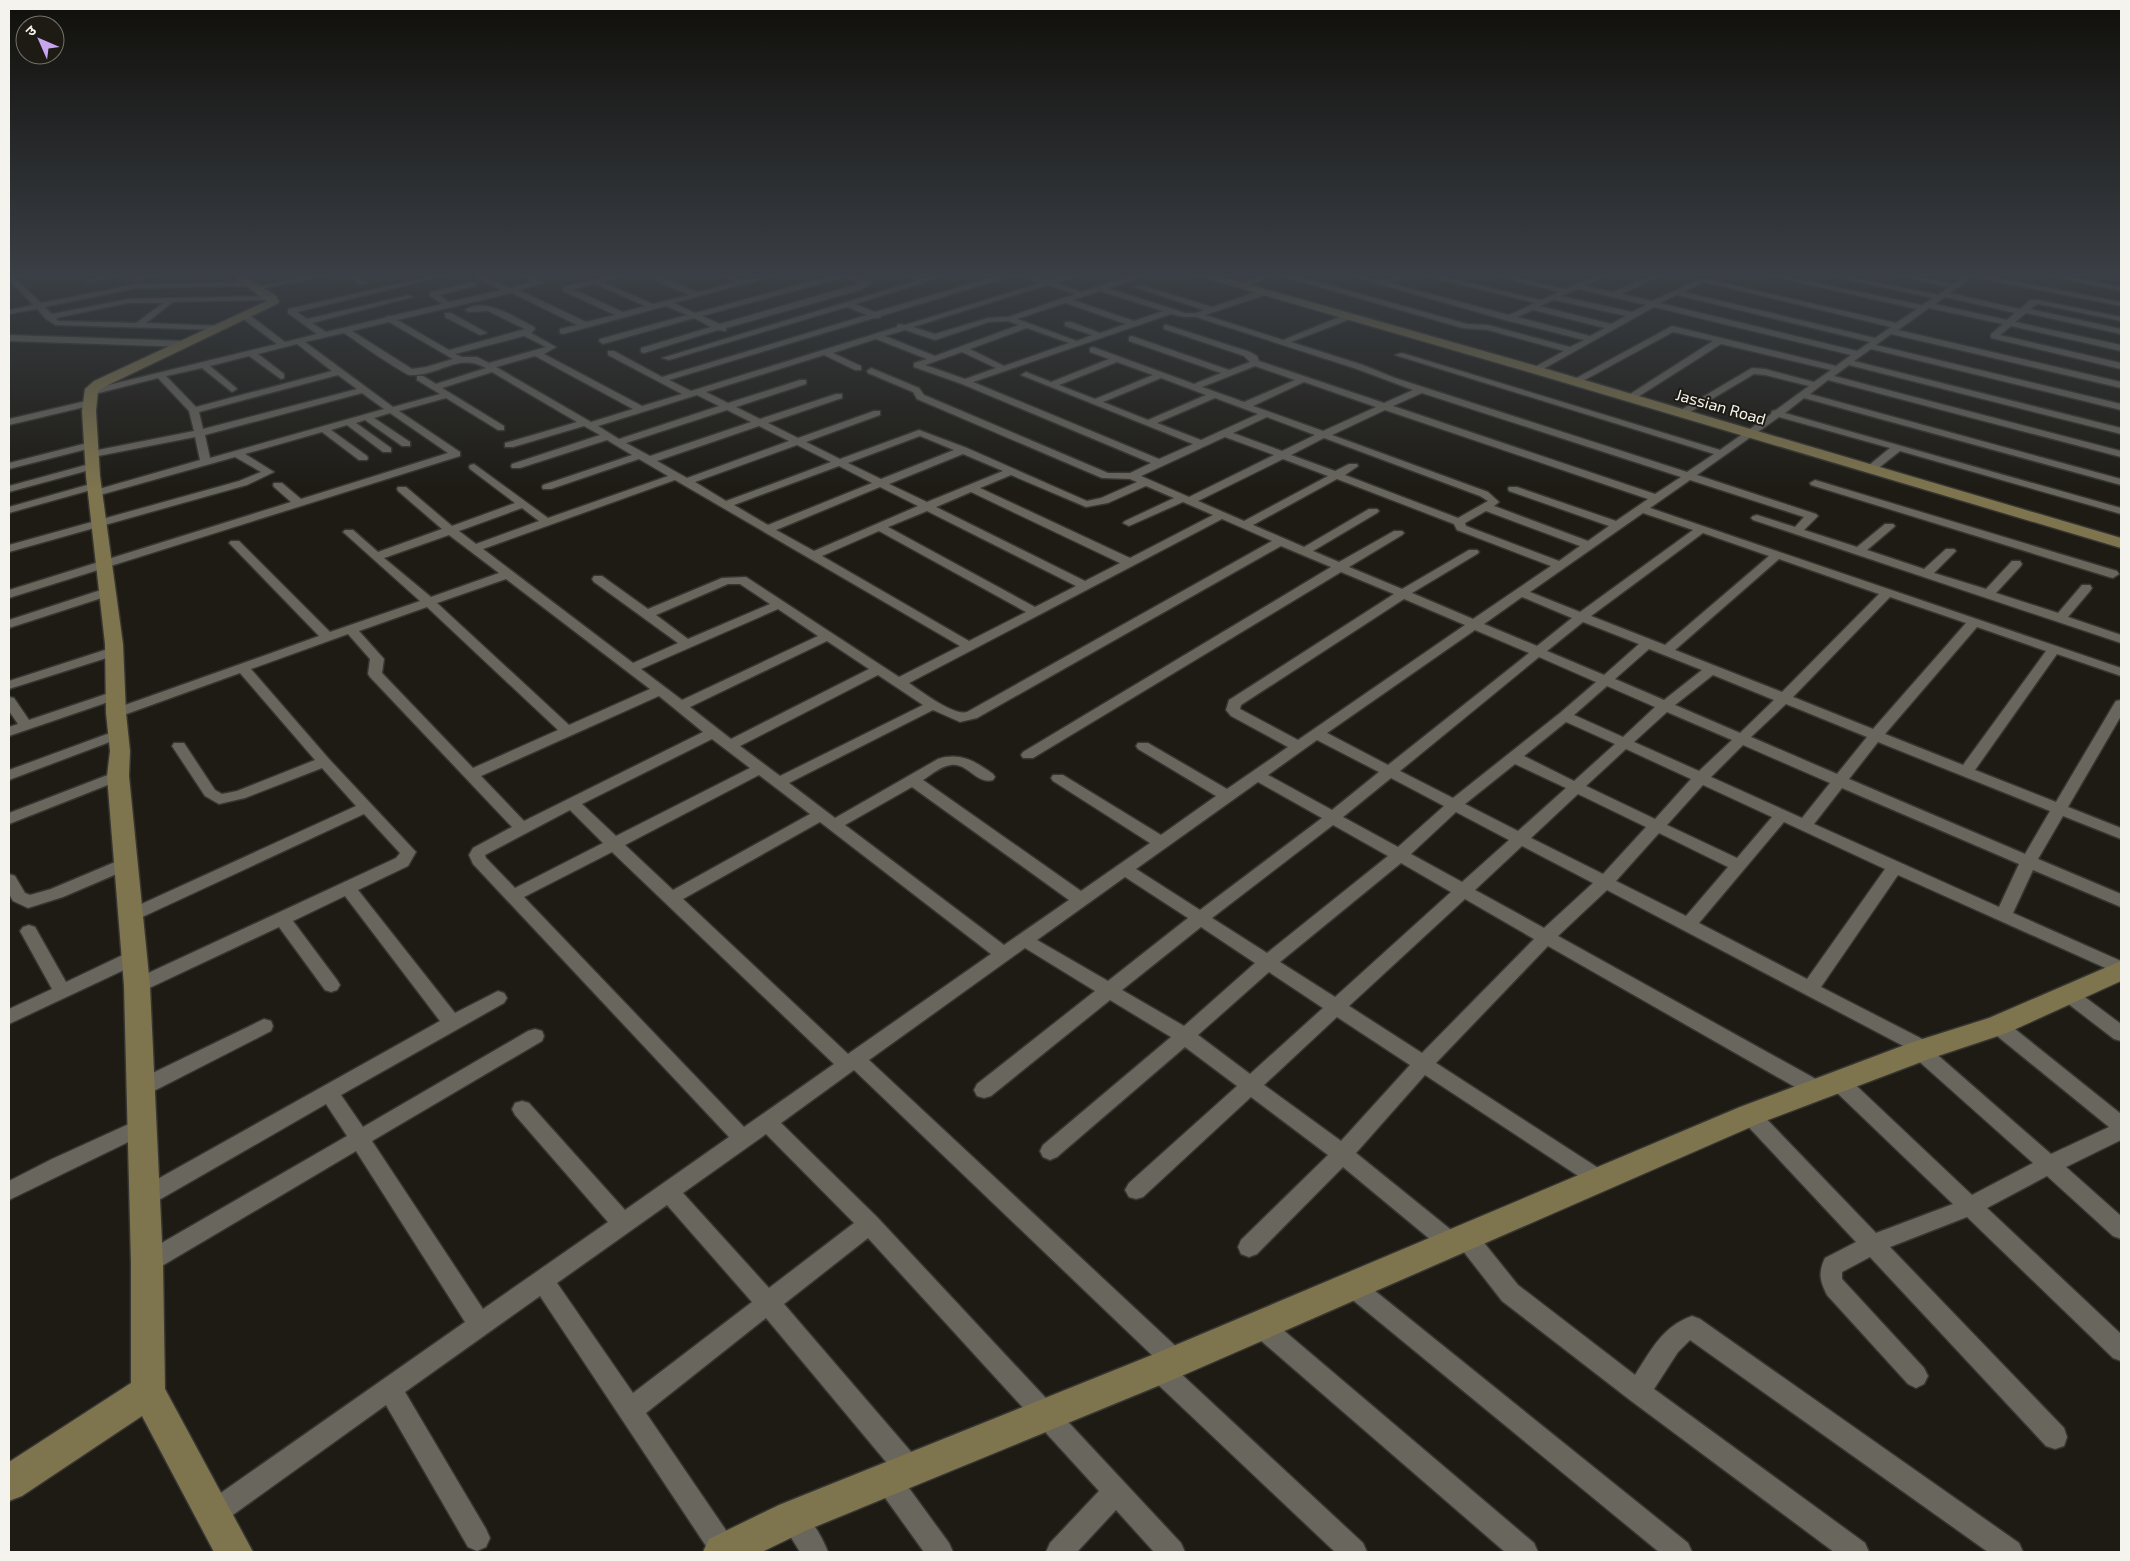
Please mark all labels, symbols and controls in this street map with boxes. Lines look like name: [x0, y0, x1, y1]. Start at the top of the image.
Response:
north arrow: [15, 15, 65, 65]
text: उ: [22, 21, 40, 39]
street label: Jassian Road: [1674, 384, 1768, 428]

